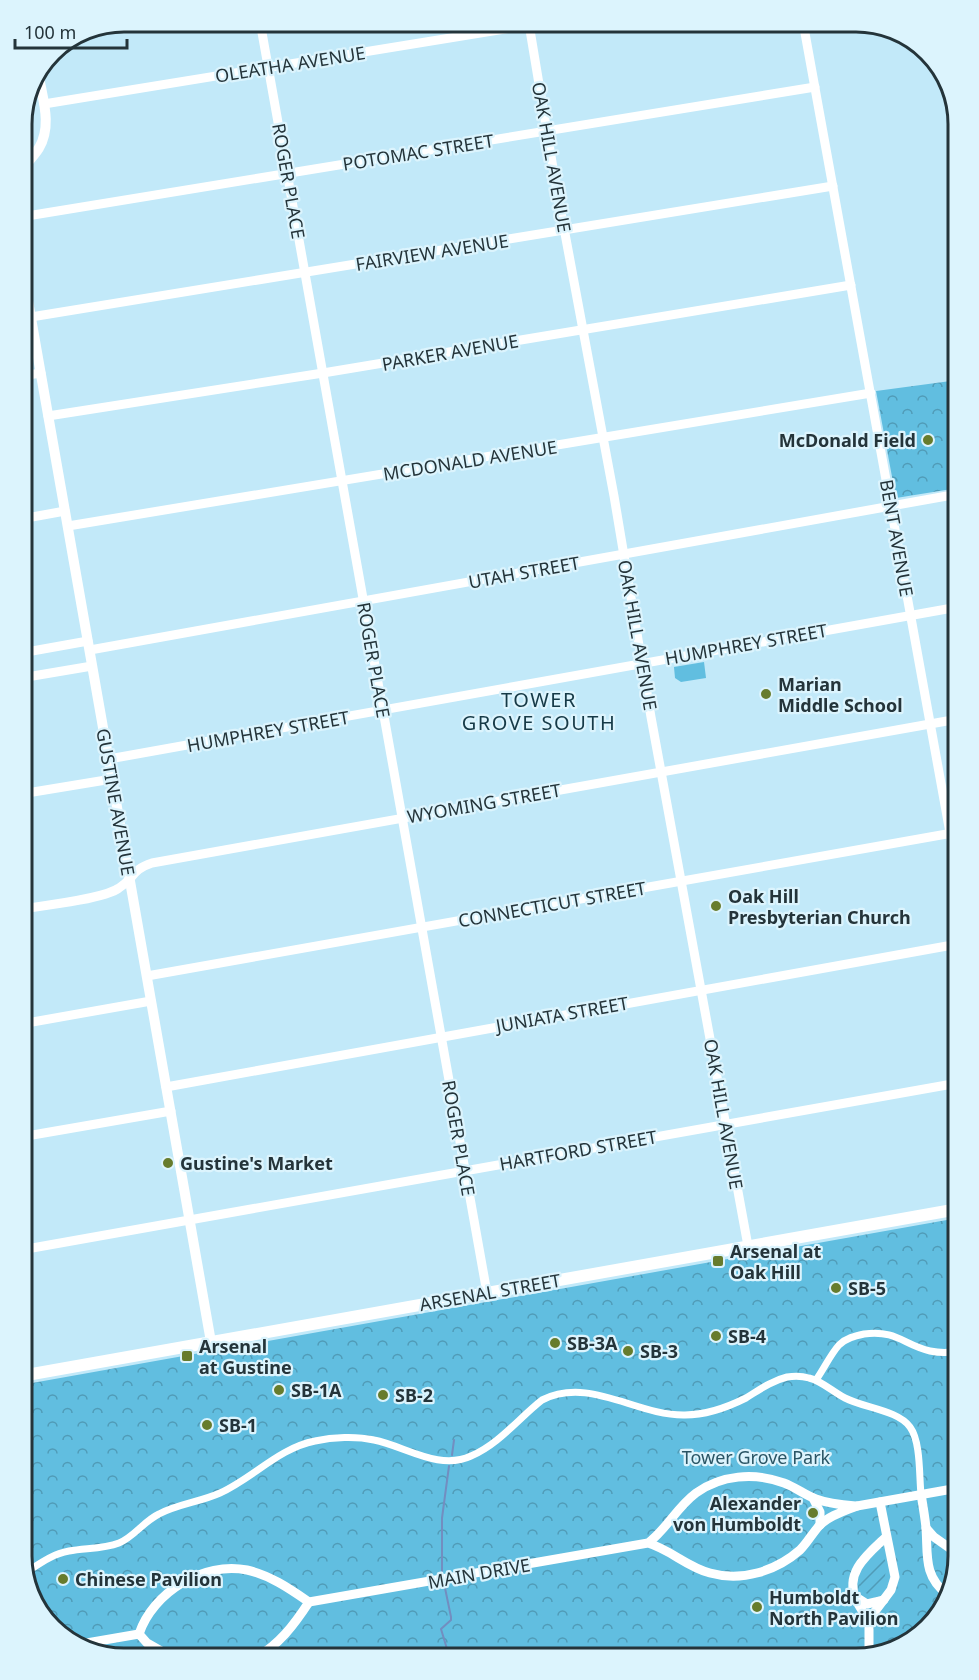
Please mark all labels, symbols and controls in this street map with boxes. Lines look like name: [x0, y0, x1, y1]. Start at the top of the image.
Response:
scale bar: [15, 12, 128, 50]
text: 100 m: [24, 20, 76, 44]
street label: OLEATHA AVENUE: [213, 40, 367, 88]
street label: OAK HILL AVENUE: [527, 80, 577, 234]
street label: ROGER PLACE: [267, 121, 311, 241]
street label: POTOMAC STREET: [341, 128, 495, 176]
street label: FAIRVIEW AVENUE: [354, 228, 510, 276]
street label: PARKER AVENUE: [380, 328, 520, 376]
place label: McDonald Field: [779, 428, 916, 452]
marker: McDonald Field: [921, 433, 935, 447]
street label: MCDONALD AVENUE: [381, 434, 559, 486]
street label: BENT AVENUE: [875, 478, 919, 598]
street label: UTAH STREET: [466, 550, 582, 594]
street label: OAK HILL AVENUE: [613, 558, 663, 712]
street label: ROGER PLACE: [352, 600, 396, 720]
street label: HUMPHREY STREET: [663, 618, 829, 670]
place label: Marian Middle School: [778, 672, 903, 717]
district label: TOWER GROVE SOUTH: [462, 686, 616, 736]
marker: Marian Middle School: [759, 687, 773, 701]
street label: HUMPHREY STREET: [185, 705, 351, 757]
street label: GUSTINE AVENUE: [91, 727, 141, 877]
street label: WYOMING STREET: [405, 778, 563, 828]
street label: CONNECTICUT STREET: [456, 876, 648, 932]
place label: Oak Hill Presbyterian Church: [728, 884, 911, 929]
marker: Oak Hill Presbyterian Church: [709, 899, 723, 913]
street label: JUNIATA STREET: [492, 991, 630, 1038]
street label: OAK HILL AVENUE: [699, 1037, 749, 1191]
street label: ROGER PLACE: [437, 1078, 481, 1198]
street label: HARTFORD STREET: [497, 1124, 659, 1176]
place label: Gustine's Market: [180, 1151, 333, 1175]
marker: Gustine's Market: [161, 1156, 175, 1170]
place label: Arsenal at Oak Hill: [730, 1239, 822, 1284]
marker: Arsenal at Oak Hill: [711, 1254, 725, 1268]
street label: ARSENAL STREET: [418, 1268, 562, 1316]
place label: SB-5: [848, 1276, 886, 1300]
marker: SB-5: [829, 1281, 843, 1295]
place label: SB-4: [728, 1324, 766, 1348]
marker: SB-4: [709, 1329, 723, 1343]
place label: SB-3A: [567, 1331, 618, 1355]
place label: Arsenal at Gustine: [199, 1334, 292, 1379]
marker: SB-3A: [548, 1336, 562, 1350]
place label: SB-3: [640, 1339, 678, 1363]
marker: SB-3: [621, 1344, 635, 1358]
marker: Arsenal at Gustine: [180, 1349, 194, 1363]
place label: SB-1A: [291, 1378, 342, 1402]
marker: SB-1A: [272, 1383, 286, 1397]
place label: SB-2: [395, 1383, 433, 1407]
marker: SB-2: [376, 1388, 390, 1402]
place label: SB-1: [219, 1413, 257, 1437]
marker: SB-1: [200, 1418, 214, 1432]
park label: Tower Grove Park: [682, 1445, 831, 1469]
place label: Alexander von Humboldt: [673, 1491, 801, 1536]
marker: Alexander von Humboldt: [806, 1506, 820, 1520]
street label: MAIN DRIVE: [426, 1552, 532, 1594]
place label: Chinese Pavilion: [75, 1567, 222, 1591]
marker: Chinese Pavilion: [56, 1572, 70, 1586]
place label: Humboldt North Pavilion: [769, 1585, 898, 1630]
marker: Humboldt North Pavilion: [750, 1600, 764, 1614]

